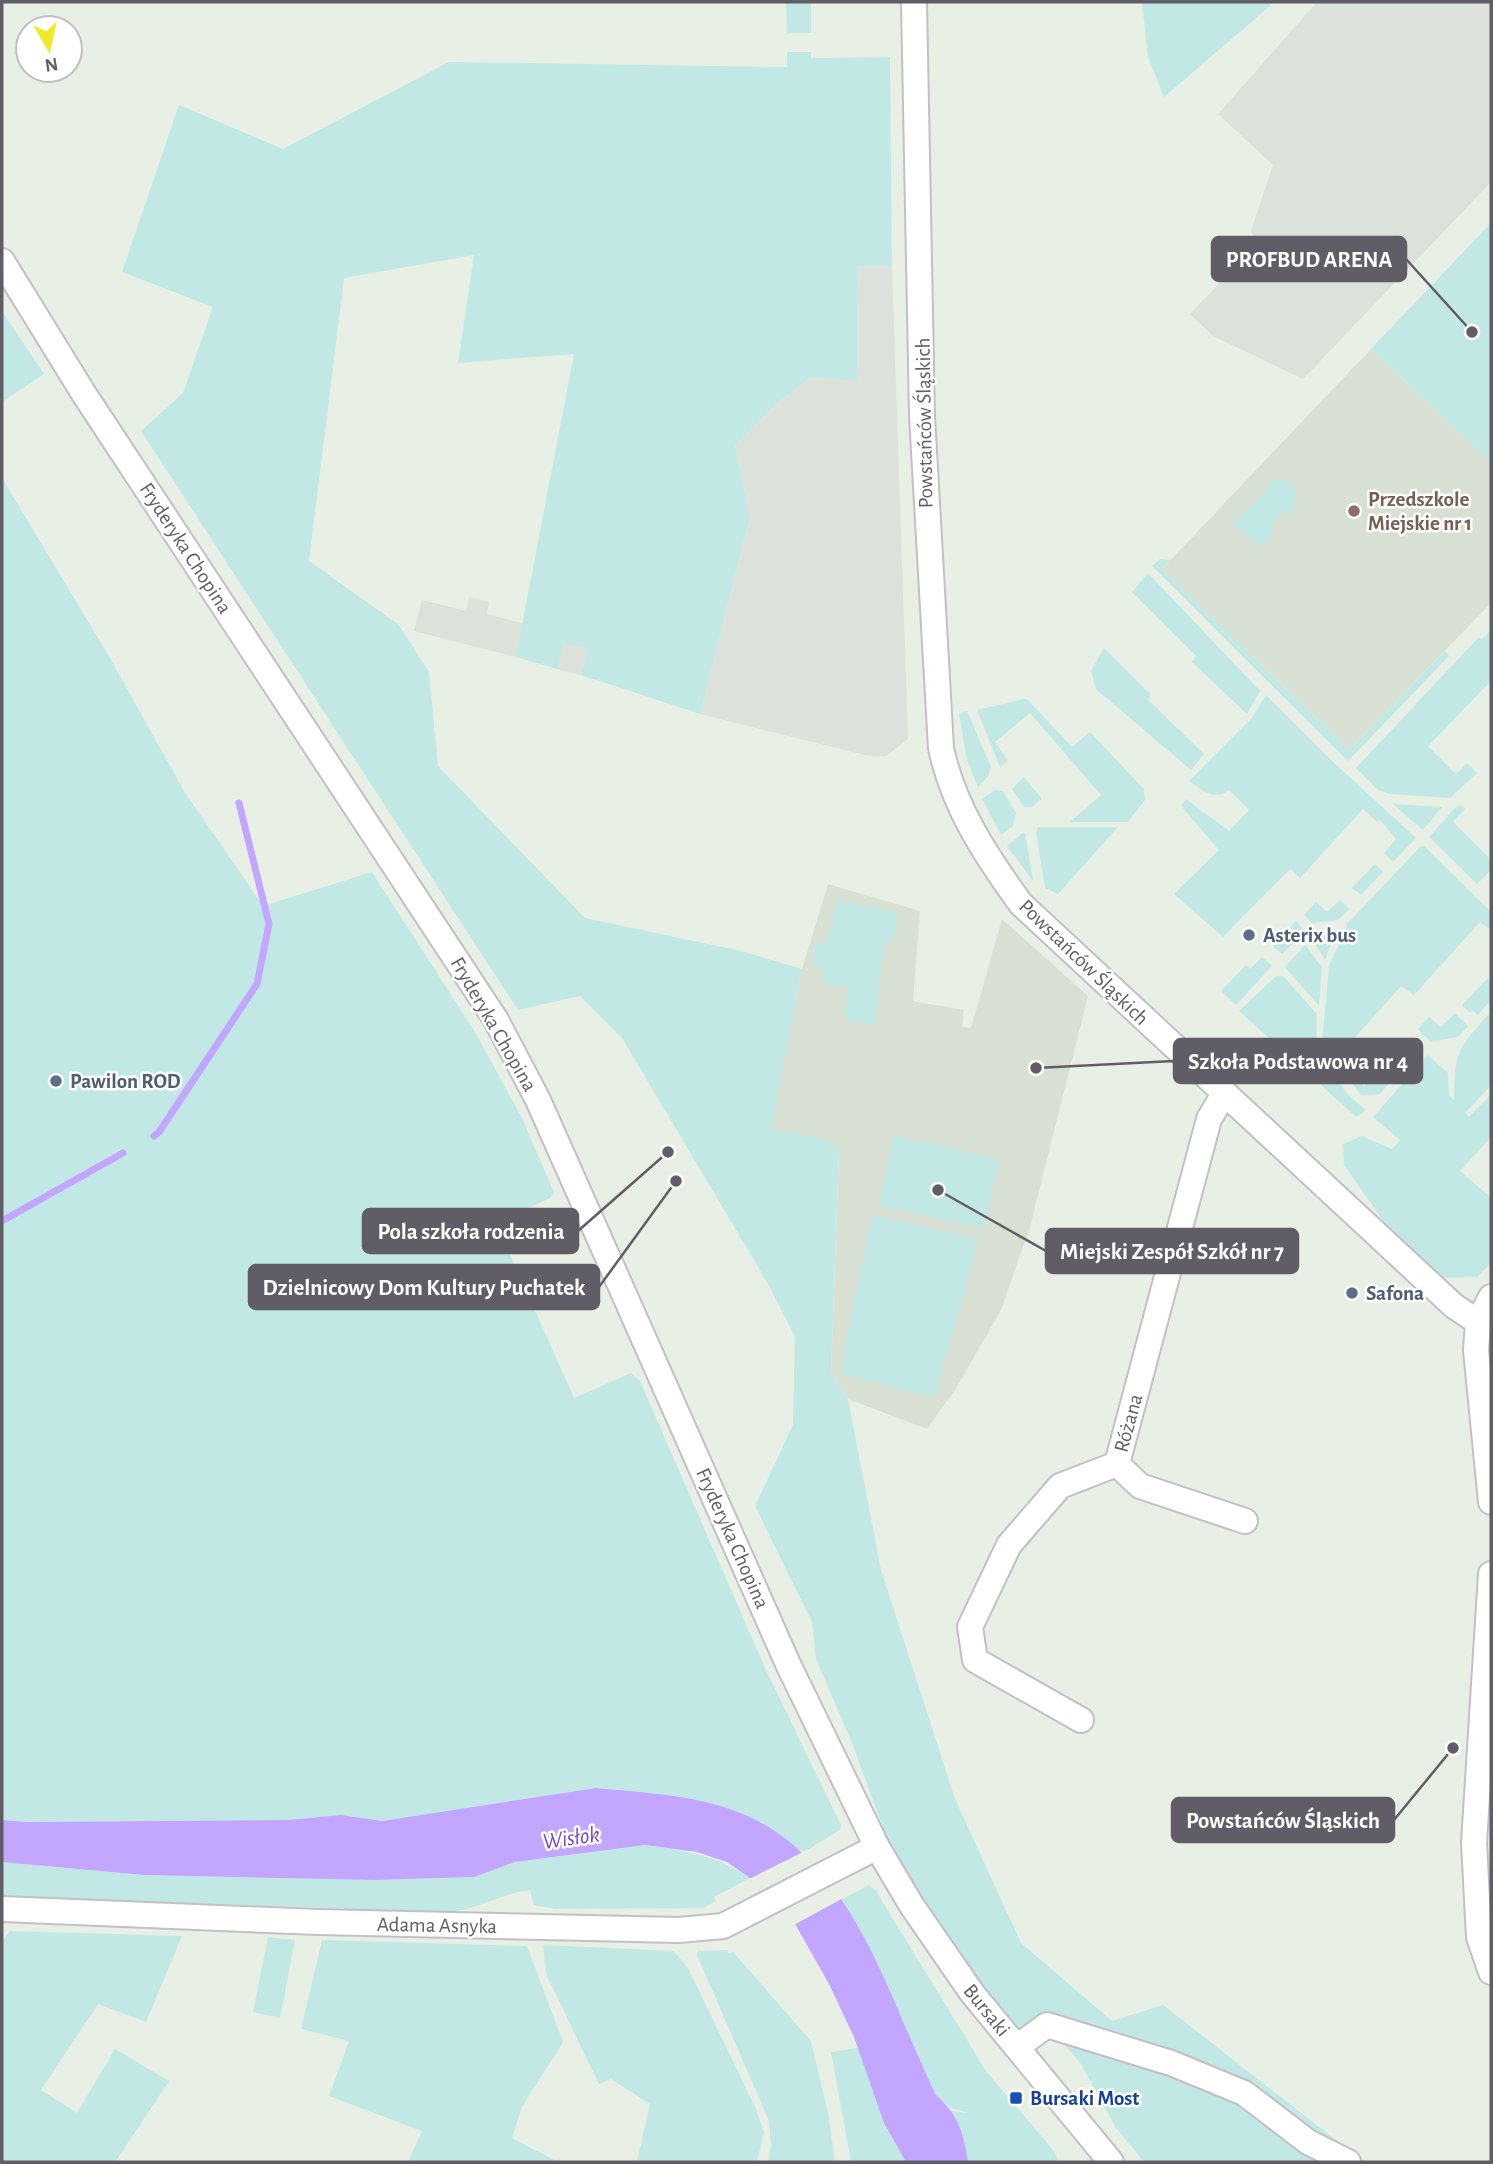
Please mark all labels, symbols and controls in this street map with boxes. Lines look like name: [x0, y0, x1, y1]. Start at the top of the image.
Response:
north arrow: [14, 14, 84, 84]
text: N: [43, 54, 59, 75]
callout: PROFBUD ARENA: [1212, 237, 1406, 281]
text: PROFBUD ARENA: [1226, 249, 1392, 272]
street label: Powstańców Śląskich: [910, 337, 936, 509]
street label: Fryderyka Chopina: [136, 479, 236, 618]
place label: Przedszkole Miejskie nr 1: [1368, 489, 1472, 534]
marker: Przedszkole Miejskie nr 1: [1346, 503, 1362, 519]
street label: Powstańców Śląskich: [1015, 893, 1154, 1029]
place label: Asterix bus: [1263, 925, 1356, 946]
marker: Asterix bus: [1241, 927, 1257, 943]
street label: Fryderyka Chopina: [447, 953, 541, 1095]
callout: Szkoła Podstawowa nr 4: [1174, 1039, 1422, 1083]
text: Szkoła Podstawowa nr 4: [1188, 1051, 1408, 1074]
place label: Pawilon ROD: [70, 1071, 181, 1092]
marker: Pawilon ROD: [48, 1073, 64, 1089]
callout: Pola szkoła rodzenia: [363, 1209, 578, 1253]
text: Pola szkoła rodzenia: [377, 1221, 565, 1244]
callout: Miejski Zespół Szkół nr 7: [1046, 1229, 1298, 1273]
text: Miejski Zespół Szkół nr 7: [1060, 1241, 1284, 1264]
callout: Dzielnicowy Dom Kultury Puchatek: [249, 1265, 599, 1309]
text: Dzielnicowy Dom Kultury Puchatek: [263, 1277, 586, 1300]
place label: Safona: [1366, 1283, 1424, 1304]
marker: Safona: [1344, 1285, 1360, 1301]
street label: Różana: [1111, 1391, 1146, 1455]
street label: Fryderyka Chopina: [692, 1465, 773, 1612]
callout: Powstańców Śląskich: [1172, 1798, 1394, 1842]
text: Powstańców Śląskich: [1186, 1807, 1380, 1833]
water label: Wisłok: [541, 1823, 602, 1854]
street label: Adama Asnyka: [377, 1914, 498, 1937]
street label: Bursaki: [959, 1980, 1014, 2041]
place label: Bursaki Most: [1030, 2088, 1139, 2109]
marker: Bursaki Most: [1008, 2090, 1024, 2106]

